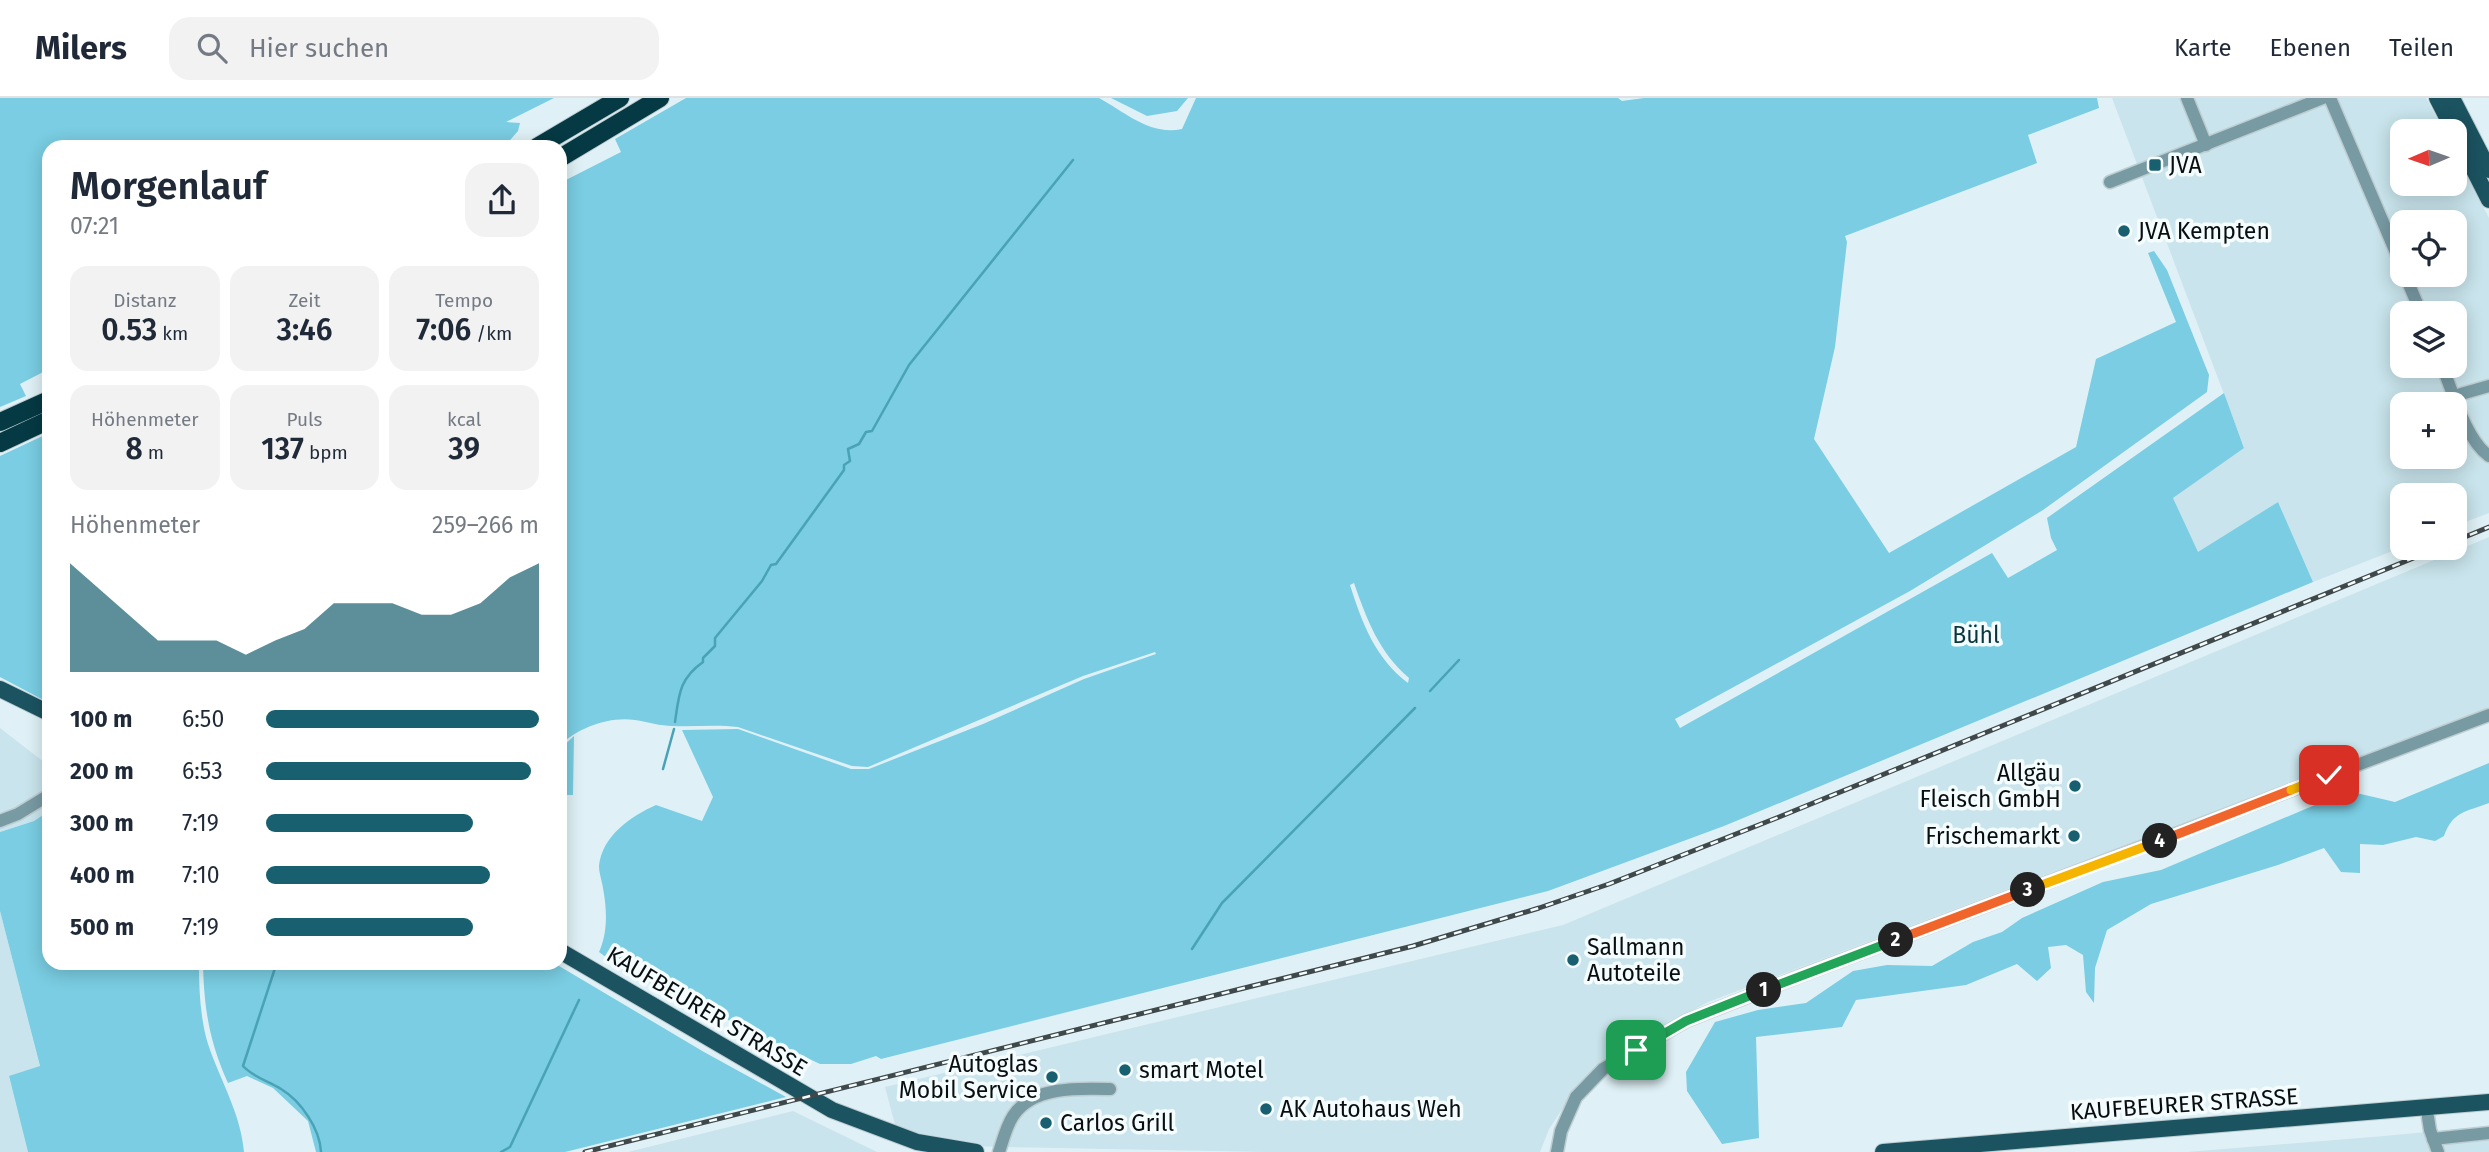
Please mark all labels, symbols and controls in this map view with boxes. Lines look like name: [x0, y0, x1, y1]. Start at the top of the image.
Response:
search box: [169, 17, 659, 80]
text: Milers: [35, 28, 127, 68]
icon: search: [193, 29, 231, 67]
text: Hier suchen: [249, 33, 389, 64]
text: Karte: [2174, 34, 2232, 62]
text: Ebenen: [2270, 34, 2351, 62]
text: Teilen: [2389, 34, 2454, 62]
north arrow: [2390, 119, 2468, 196]
map controls: [2390, 119, 2467, 560]
place label: JVA: [2169, 151, 2202, 179]
marker: JVA: [2147, 157, 2163, 173]
text: Morgenlauf: [70, 163, 266, 209]
button: share: [465, 163, 539, 237]
button: locate: [2390, 210, 2467, 287]
text: 07:21: [70, 212, 119, 240]
place label: JVA Kempten: [2138, 217, 2270, 245]
marker: JVA Kempten: [2116, 223, 2132, 239]
text: Distanz: [113, 289, 176, 312]
text: Zeit: [288, 289, 321, 312]
text: Tempo: [435, 289, 493, 312]
button: layers: [2390, 301, 2467, 378]
text: 0.53: [101, 312, 157, 348]
text: 3:46: [277, 312, 332, 348]
text: 7:06: [416, 312, 471, 348]
text: km: [157, 322, 188, 345]
text: /km: [471, 322, 512, 345]
button: +: [2390, 392, 2467, 469]
text: Höhenmeter: [91, 408, 199, 431]
text: Puls: [286, 408, 323, 431]
text: kcal: [447, 408, 481, 431]
text: 8: [126, 431, 143, 467]
text: 137: [261, 431, 304, 467]
text: 39: [448, 431, 480, 467]
text: m: [143, 441, 164, 464]
text: bpm: [304, 441, 348, 464]
button: −: [2390, 483, 2467, 560]
text: Höhenmeter: [70, 511, 200, 539]
text: 259–266 m: [432, 511, 539, 539]
park label: Bühl: [1952, 621, 2000, 649]
text: 100 m: [70, 705, 132, 733]
text: 6:50: [182, 705, 224, 733]
pin: [2299, 745, 2359, 805]
icon: check: [2310, 756, 2348, 794]
text: 200 m: [70, 757, 134, 785]
text: 6:53: [182, 757, 223, 785]
place label: Allgäu Fleisch GmbH: [1919, 759, 2061, 813]
marker: Allgäu Fleisch GmbH: [2067, 778, 2083, 794]
text: 300 m: [70, 809, 134, 837]
text: 7:19: [182, 809, 219, 837]
place label: Frischemarkt: [1925, 822, 2061, 850]
pin: 4: [2142, 824, 2178, 858]
marker: Frischemarkt: [2066, 828, 2082, 844]
text: 4: [2154, 829, 2165, 852]
text: 400 m: [70, 861, 135, 889]
text: 7:10: [182, 861, 220, 889]
pin: 3: [2010, 872, 2046, 908]
text: 3: [2023, 878, 2032, 901]
text: 500 m: [70, 913, 134, 941]
text: 7:19: [182, 913, 219, 941]
pin: 2: [1878, 922, 1913, 958]
text: 2: [1891, 928, 1900, 951]
place label: Sallmann Autoteile: [1587, 933, 1684, 987]
street label: KAUFBEURER STRASSE: [602, 940, 812, 1082]
marker: Sallmann Autoteile: [1565, 952, 1581, 968]
pin: 1: [1746, 972, 1782, 1008]
text: 1: [1759, 978, 1768, 1001]
pin: [1606, 1020, 1666, 1080]
icon: arrive: [1617, 1031, 1655, 1069]
place label: Autoglas Mobil Service: [899, 1050, 1038, 1104]
place label: smart Motel: [1139, 1056, 1264, 1084]
marker: smart Motel: [1117, 1062, 1133, 1078]
marker: Autoglas Mobil Service: [1044, 1069, 1060, 1085]
street label: KAUFBEURER STRASSE: [2069, 1082, 2299, 1126]
place label: AK Autohaus Weh: [1280, 1095, 1462, 1123]
marker: AK Autohaus Weh: [1258, 1101, 1274, 1117]
place label: Carlos Grill: [1060, 1109, 1175, 1137]
marker: Carlos Grill: [1038, 1115, 1054, 1131]

